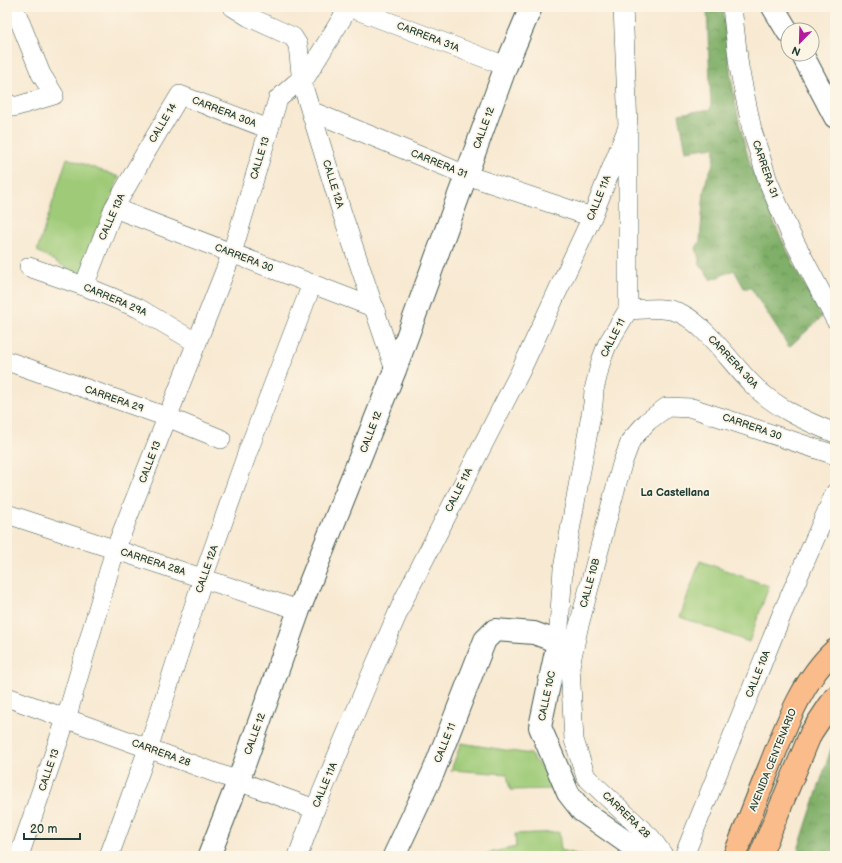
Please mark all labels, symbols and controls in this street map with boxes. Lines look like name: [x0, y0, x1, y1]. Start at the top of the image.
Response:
street label: CARRERA 31A: [395, 20, 462, 55]
north arrow: [780, 22, 820, 62]
text: N: [790, 43, 803, 58]
street label: CARRERA 30A: [190, 94, 259, 130]
street label: CALLE 14: [147, 101, 179, 145]
street label: CALLE 12: [471, 105, 497, 151]
street label: CALLE 13: [248, 135, 272, 181]
street label: CARRERA 31: [750, 139, 780, 199]
street label: CARRERA 31: [409, 147, 469, 181]
street label: CALLE 12A: [320, 158, 346, 210]
street label: CALLE 11A: [584, 173, 614, 222]
street label: CALLE 13A: [96, 191, 128, 242]
street label: CARRERA 30: [213, 241, 275, 275]
street label: CARRERA 29A: [81, 281, 149, 319]
street label: CALLE 11: [598, 317, 628, 359]
street label: CARRERA 30A: [705, 333, 761, 392]
street label: CARRERA 29: [83, 383, 145, 415]
street label: CALLE 12: [358, 409, 384, 455]
street label: CARRERA 30: [721, 411, 783, 443]
street label: CALLE 13: [137, 439, 163, 485]
street label: CALLE 11A: [443, 465, 476, 514]
district label: La Castellana: [640, 486, 710, 499]
street label: CALLE 12A: [193, 543, 221, 595]
street label: CARRERA 28A: [119, 546, 188, 578]
street label: CALLE 10B: [578, 557, 602, 609]
street label: CALLE 10A: [743, 648, 773, 699]
street label: CALLE 10C: [536, 670, 558, 722]
street label: AVENIDA CENTENARIO: [747, 707, 799, 813]
street label: CALLE 12: [242, 711, 268, 757]
street label: CALLE 11: [432, 721, 458, 765]
street label: CARRERA 28: [130, 737, 192, 769]
street label: CALLE 13: [36, 747, 62, 793]
street label: CALLE 11A: [310, 760, 340, 809]
street label: CARRERA 28: [600, 789, 652, 841]
scale bar: [24, 815, 80, 841]
text: 20 m: [30, 822, 57, 837]

